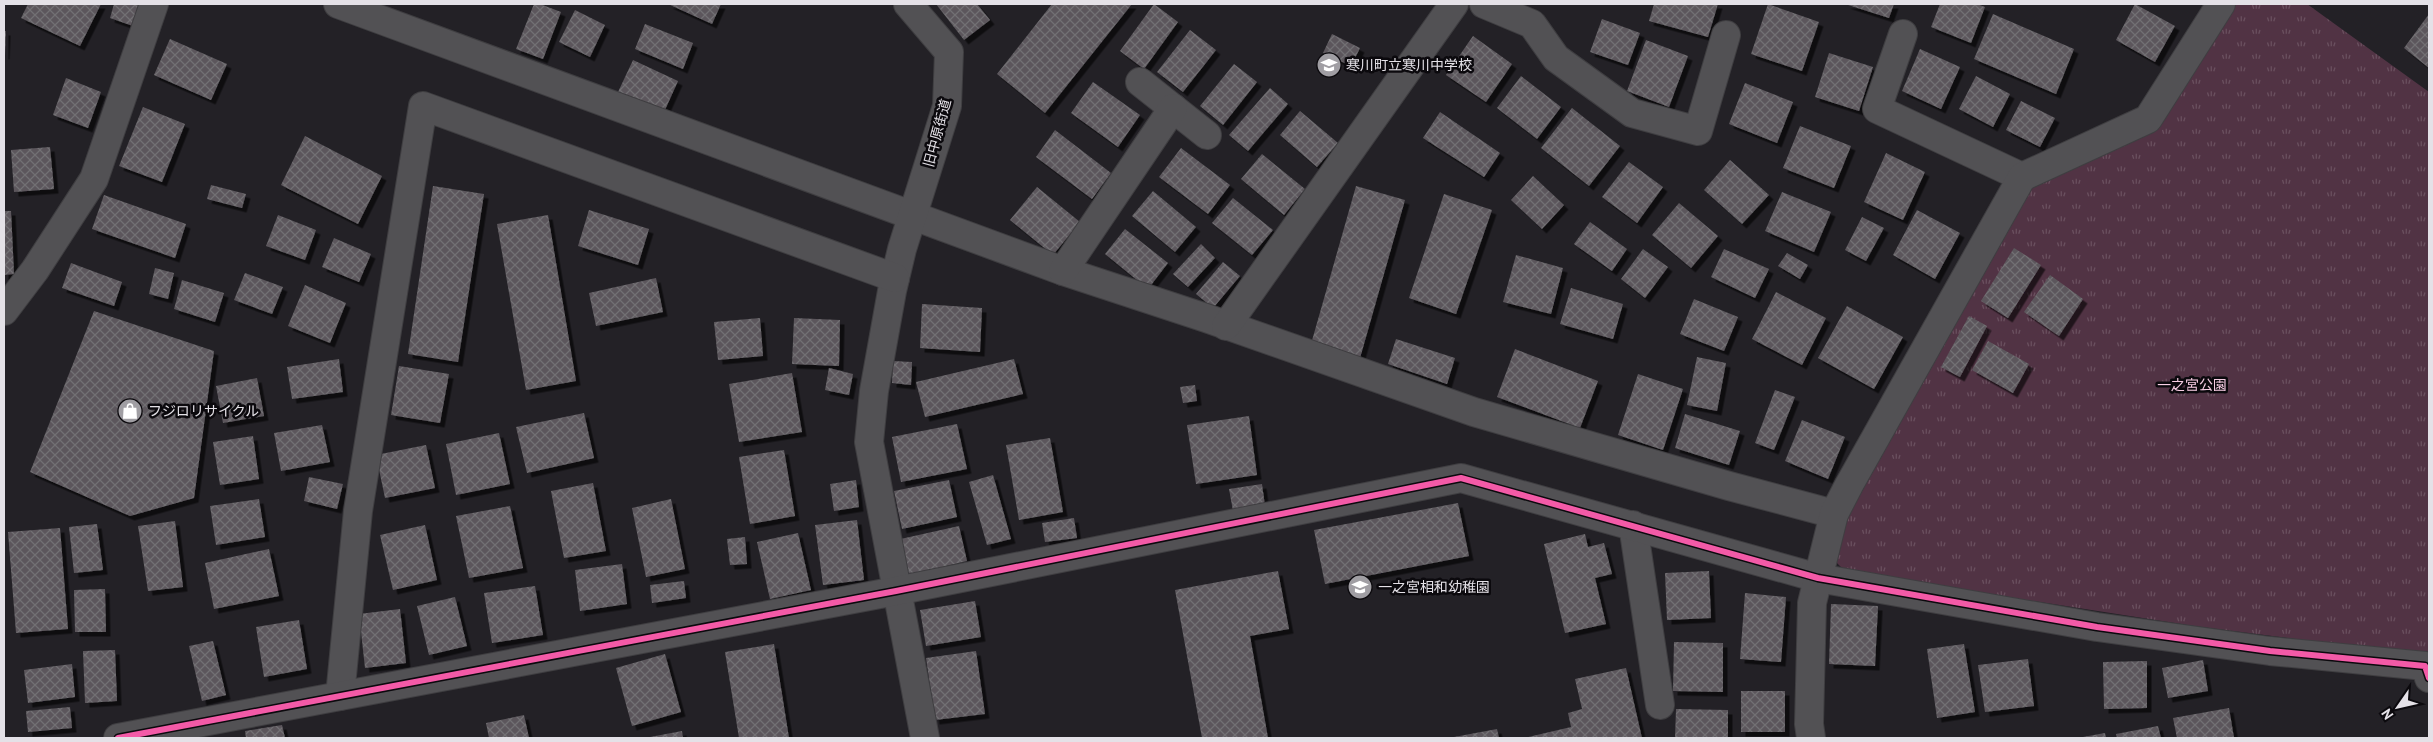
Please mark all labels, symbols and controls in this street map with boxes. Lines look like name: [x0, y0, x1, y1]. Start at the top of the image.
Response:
school or university icon: 寒川町立寒川中学校: [1316, 52, 1342, 78]
place label: 寒川町立寒川中学校: [1346, 56, 1472, 74]
street label: 旧中原街道: [919, 97, 955, 169]
park label: 一之宮公園: [2157, 376, 2227, 394]
shop icon: フジロリサイクル: [117, 398, 143, 424]
place label: フジロリサイクル: [148, 402, 259, 420]
school or university icon: 一之宮相和幼稚園: [1347, 574, 1373, 600]
place label: 一之宮相和幼稚園: [1378, 578, 1490, 596]
north arrow: [2373, 682, 2423, 732]
text: N: [2377, 705, 2397, 723]

